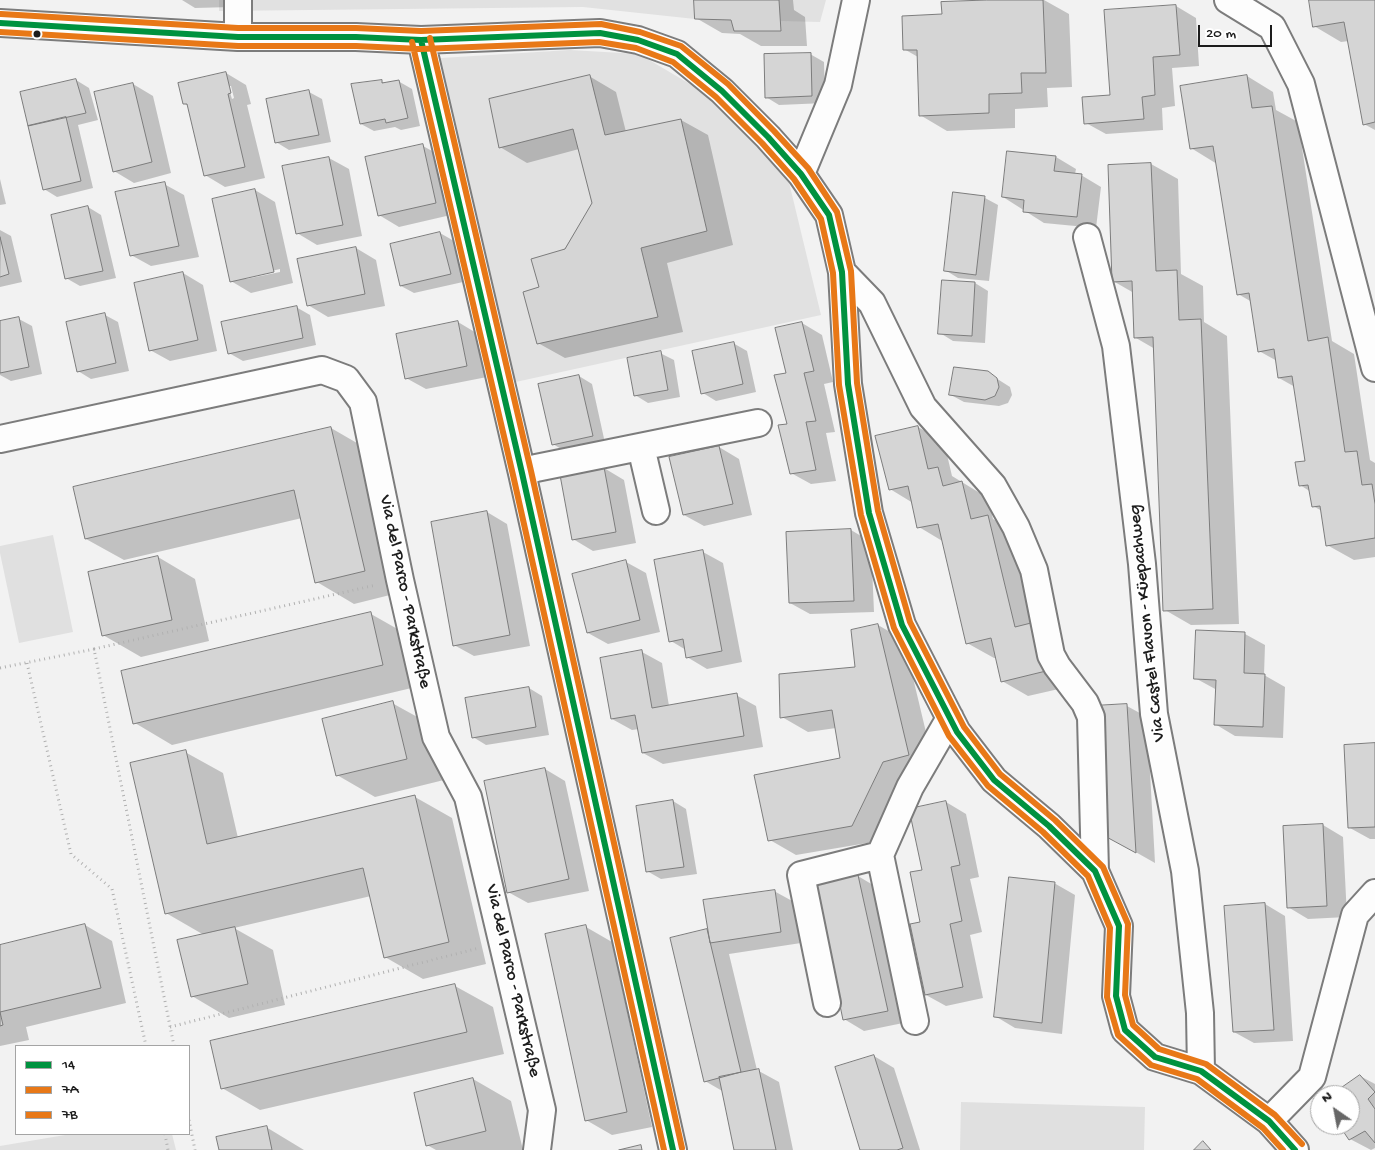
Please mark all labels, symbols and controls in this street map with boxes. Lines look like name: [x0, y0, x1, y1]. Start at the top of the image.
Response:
scale bar: [1200, 15, 1274, 47]
text: 20 m: [1206, 25, 1236, 43]
unlabelled marker: [32, 29, 42, 39]
street label: Via del Parco - Parkstraße: [373, 493, 435, 691]
street label: Via Castel Flavon - Küepachweg: [1125, 503, 1171, 743]
street label: Via del Parco - Parkstraße: [479, 883, 545, 1079]
legend: [15, 1045, 190, 1135]
text: 14: [62, 1056, 75, 1074]
text: 7A: [62, 1081, 79, 1099]
north arrow: [1310, 1085, 1360, 1135]
text: N: [1319, 1088, 1336, 1107]
text: 7B: [62, 1106, 77, 1124]

